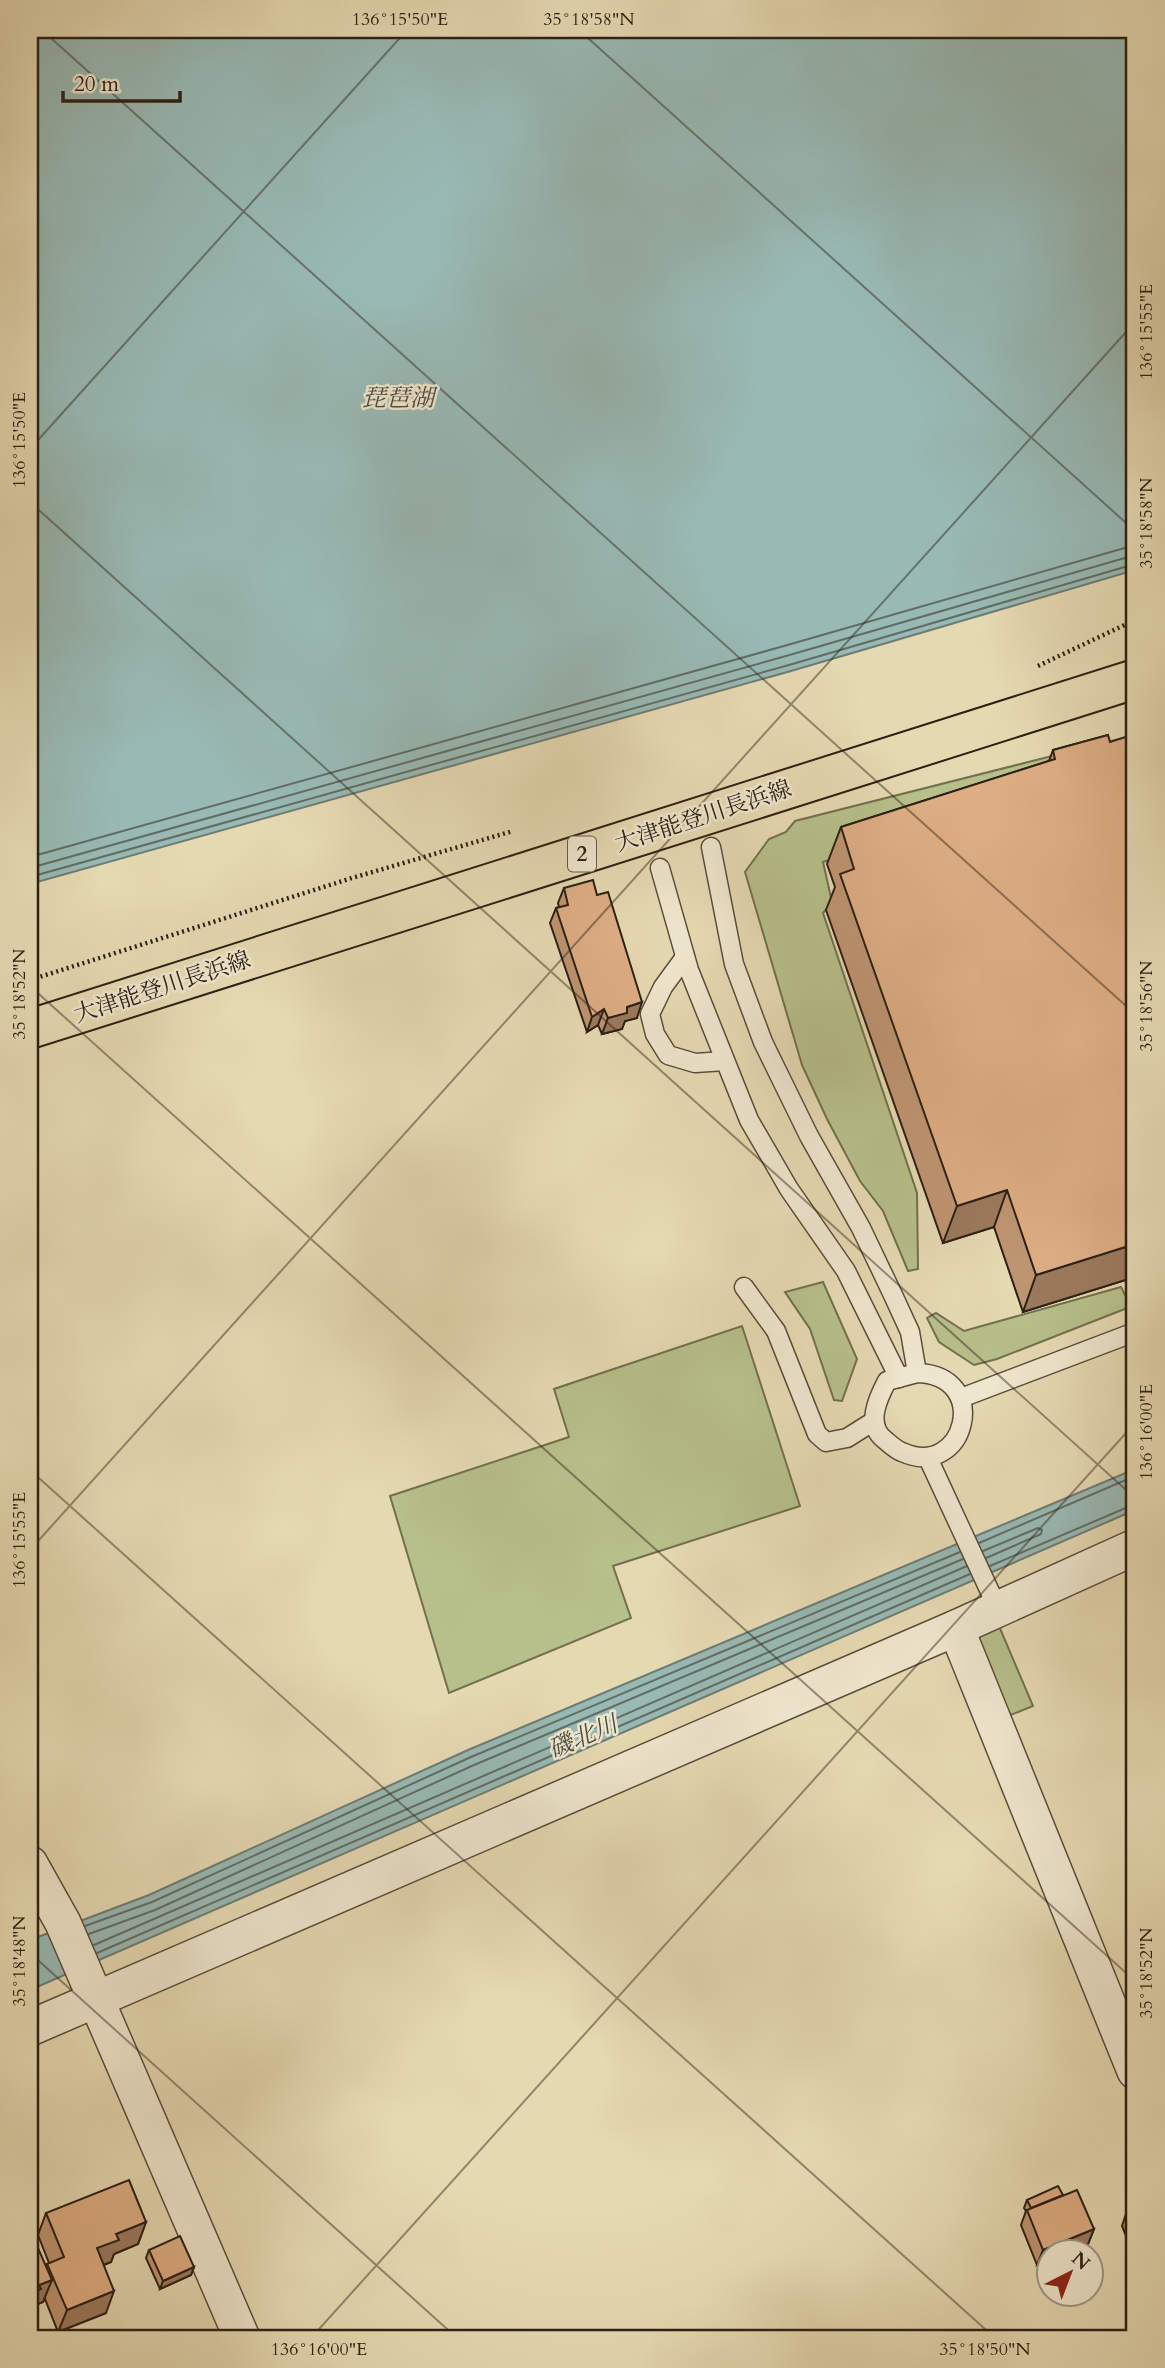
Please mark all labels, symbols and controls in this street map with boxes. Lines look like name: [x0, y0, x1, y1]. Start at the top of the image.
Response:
text: 136°15'50"E: [352, 7, 448, 32]
text: 35°18'58"N: [543, 7, 635, 32]
scale bar: [63, 60, 180, 104]
text: 20 m: [74, 70, 119, 99]
text: 136°15'55"E: [1134, 284, 1159, 380]
water label: 琵琶湖: [362, 382, 438, 415]
text: 136°15'50"E: [7, 392, 32, 488]
text: 35°18'58"N: [1134, 477, 1159, 569]
street label: 大津能登川長浜線: [611, 773, 795, 859]
road number: 2: [568, 836, 596, 872]
street label: 大津能登川長浜線: [70, 944, 254, 1030]
text: 35°18'52"N: [7, 948, 32, 1040]
text: 35°18'56"N: [1134, 960, 1159, 1052]
text: 136°16'00"E: [1134, 1384, 1159, 1480]
text: 136°15'55"E: [7, 1492, 32, 1588]
water label: 磯北川: [543, 1707, 625, 1766]
text: 35°18'48"N: [7, 1915, 32, 2007]
text: 35°18'52"N: [1134, 1927, 1159, 2019]
north arrow: [1036, 2238, 1106, 2308]
text: N: [1066, 2246, 1096, 2277]
text: 136°16'00"E: [271, 2337, 367, 2362]
text: 35°18'50"N: [939, 2337, 1031, 2362]

